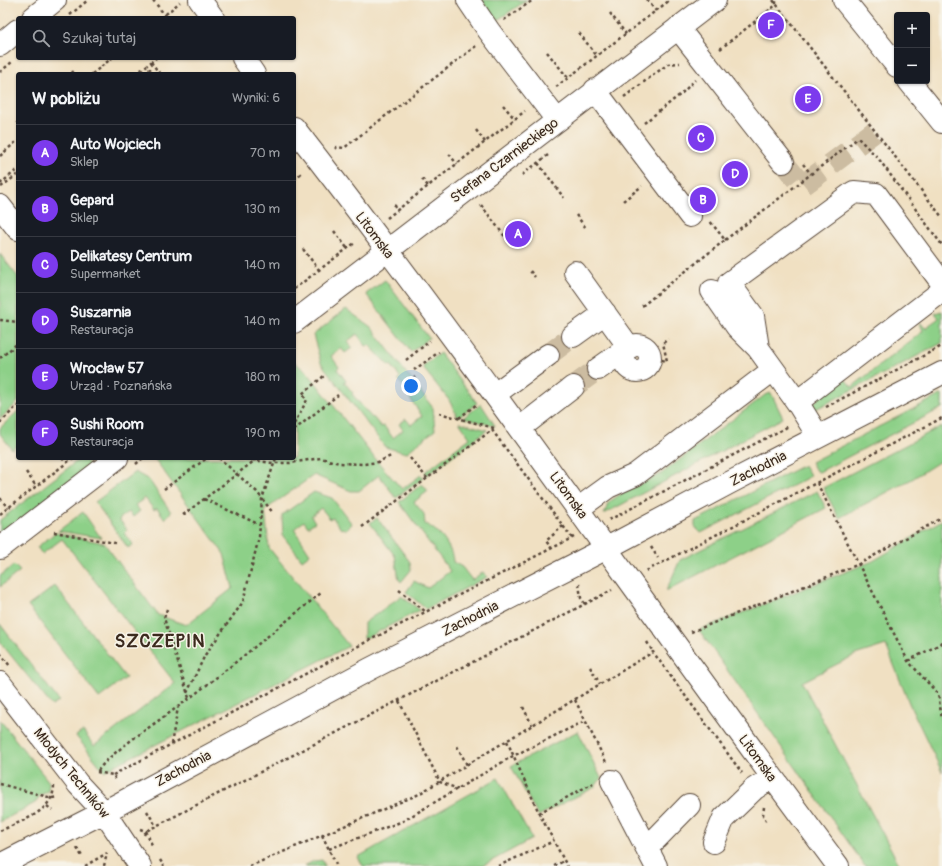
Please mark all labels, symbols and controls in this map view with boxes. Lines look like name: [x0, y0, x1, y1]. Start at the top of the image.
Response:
pin: F: [758, 10, 784, 40]
map controls: [894, 12, 930, 84]
button: +: [894, 12, 930, 48]
search box: [16, 16, 296, 60]
icon: search: [30, 27, 52, 49]
text: Szukaj tutaj: [62, 29, 136, 48]
button: −: [894, 48, 930, 84]
pin: E: [795, 84, 821, 114]
text: W pobliżu: [32, 88, 100, 109]
text: Wyniki: 6: [232, 90, 280, 106]
street label: Stefana Czarnieckiego: [447, 114, 562, 207]
pin: C: [688, 123, 714, 153]
text: Auto Wojciech: [70, 135, 161, 154]
text: A: [41, 145, 49, 161]
text: 70 m: [250, 145, 280, 161]
text: Sklep: [70, 154, 99, 170]
pin: D: [722, 159, 748, 189]
pin: B: [690, 185, 716, 215]
text: Gepard: [70, 191, 114, 210]
text: B: [41, 201, 49, 217]
text: 130 m: [244, 201, 280, 217]
street label: Litomska: [352, 209, 398, 262]
text: Sklep: [70, 210, 99, 226]
pin: A: [505, 219, 531, 249]
text: Delikatesy Centrum: [70, 247, 192, 266]
text: C: [41, 257, 49, 273]
text: 140 m: [244, 257, 280, 273]
text: Supermarket: [70, 266, 141, 282]
text: Suszarnia: [70, 303, 131, 322]
text: D: [41, 313, 49, 329]
text: 140 m: [244, 313, 280, 329]
text: Restauracja: [70, 322, 134, 338]
text: Wrocław 57: [70, 359, 144, 378]
text: E: [42, 369, 48, 385]
text: 180 m: [245, 369, 280, 385]
your location: [401, 376, 421, 396]
text: Urząd · Poznańska: [70, 378, 172, 394]
text: Sushi Room: [70, 415, 144, 434]
text: F: [41, 425, 49, 441]
text: 190 m: [245, 425, 280, 441]
text: Restauracja: [70, 434, 134, 450]
street label: Zachodnia: [727, 447, 789, 490]
street label: Litomska: [546, 468, 591, 522]
street label: Zachodnia: [439, 597, 501, 640]
district label: SZCZEPIN: [115, 630, 205, 653]
street label: Młodych Techników: [30, 725, 114, 822]
street label: Litomska: [735, 731, 780, 785]
street label: Zachodnia: [152, 747, 214, 790]

